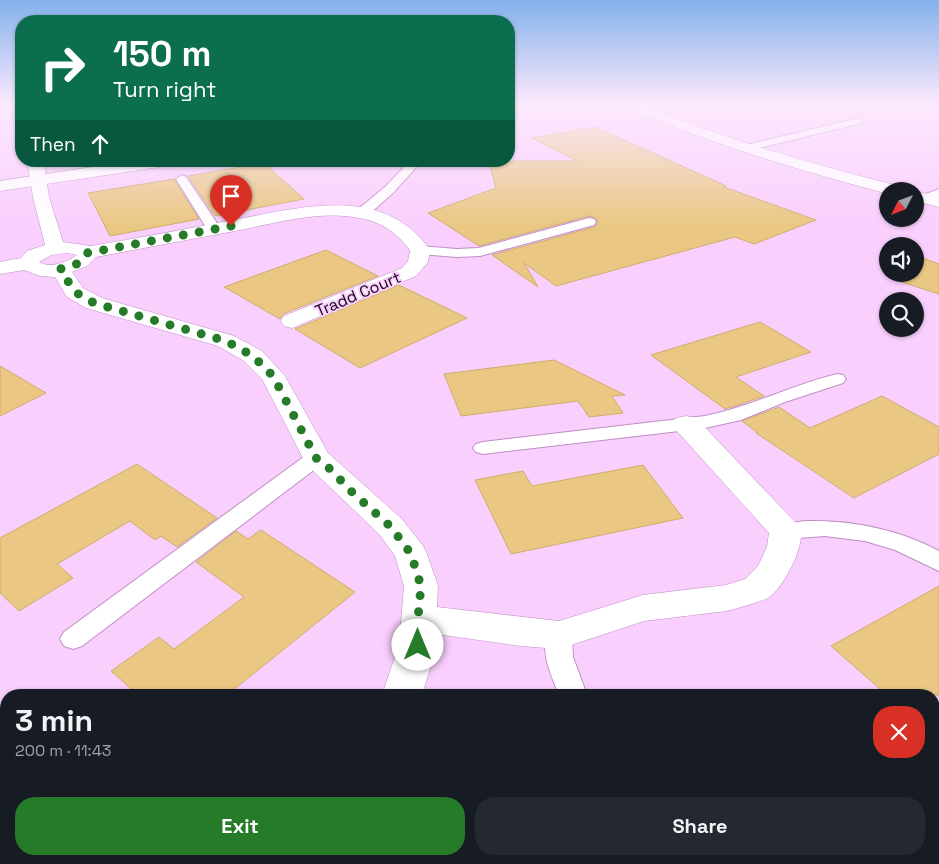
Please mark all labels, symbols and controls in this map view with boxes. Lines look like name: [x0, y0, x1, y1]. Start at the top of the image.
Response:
text: 150 m: [113, 32, 211, 76]
icon: right: [30, 35, 95, 100]
text: Turn right: [113, 75, 216, 103]
icon: ahead: [86, 130, 114, 158]
text: Then: [30, 132, 76, 157]
pin: [210, 175, 252, 226]
icon: arrive: [217, 182, 245, 210]
north arrow: [879, 182, 924, 228]
map controls: [879, 182, 924, 337]
button: sound: [879, 237, 924, 282]
street label: Tradd Court: [312, 267, 404, 321]
button: search: [879, 292, 924, 337]
position arrow: [391, 618, 443, 670]
text: 3 min: [15, 701, 93, 740]
button: close: [873, 706, 925, 758]
text: 200 m · 11:43: [15, 740, 111, 761]
button: Exit: [15, 797, 465, 855]
button: Share: [475, 797, 925, 855]

